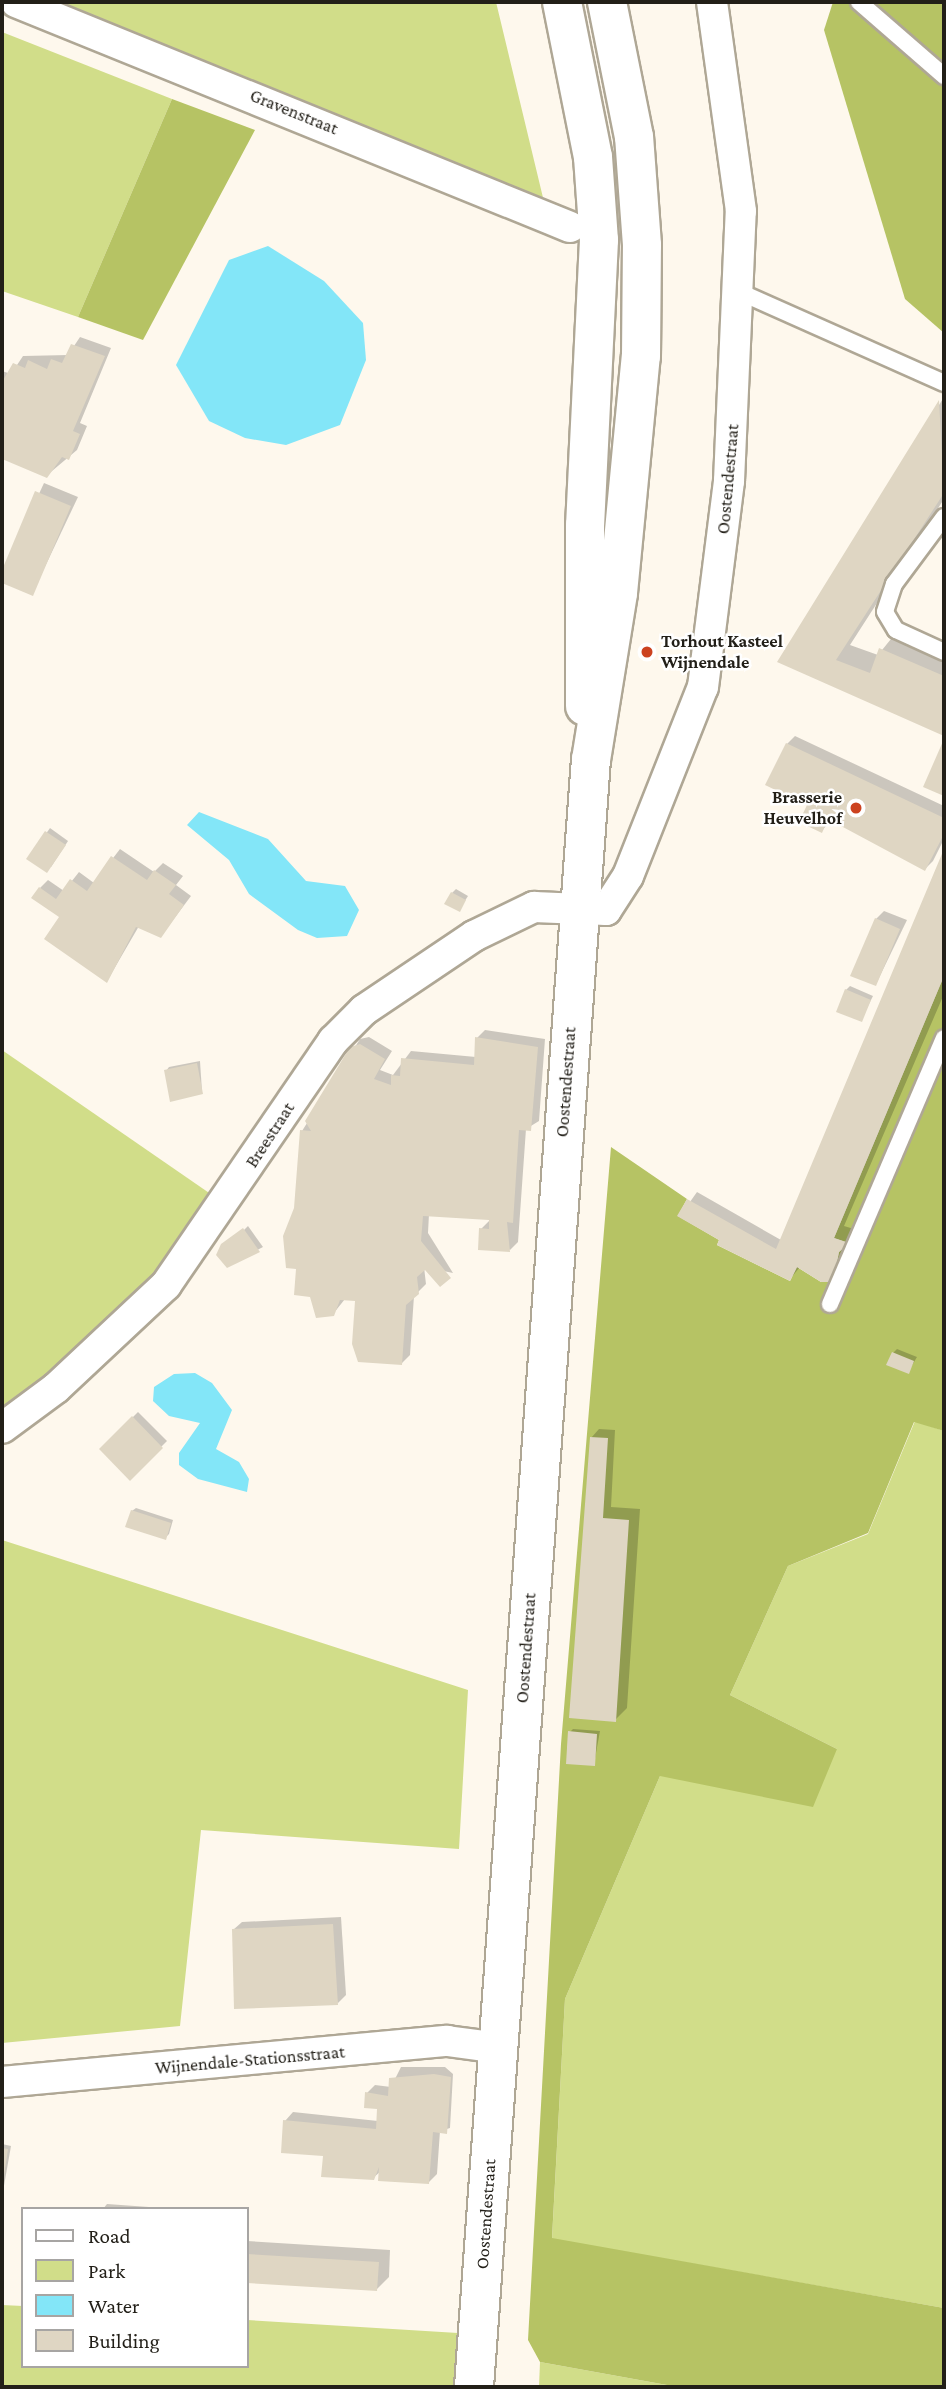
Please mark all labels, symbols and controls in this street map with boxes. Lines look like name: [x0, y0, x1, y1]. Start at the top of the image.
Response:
street label: Gravenstraat: [247, 85, 341, 139]
street label: Oostendestraat: [712, 423, 744, 535]
place label: Torhout Kasteel Wijnendale: [661, 631, 783, 674]
marker: Torhout Kasteel Wijnendale: [639, 644, 655, 660]
place label: Brasserie Heuvelhof: [764, 787, 842, 830]
marker: Brasserie Heuvelhof: [848, 800, 864, 816]
street label: Oostendestraat: [551, 1026, 581, 1138]
street label: Breestraat: [241, 1098, 299, 1172]
street label: Oostendestraat: [511, 1592, 541, 1704]
street label: Wijnendale-Stationsstraat: [154, 2041, 346, 2079]
street label: Oostendestraat: [471, 2158, 501, 2270]
legend: [21, 2207, 248, 2368]
text: Road: [88, 2224, 131, 2248]
text: Park: [88, 2259, 125, 2283]
text: Water: [88, 2294, 140, 2318]
text: Building: [88, 2329, 160, 2353]

